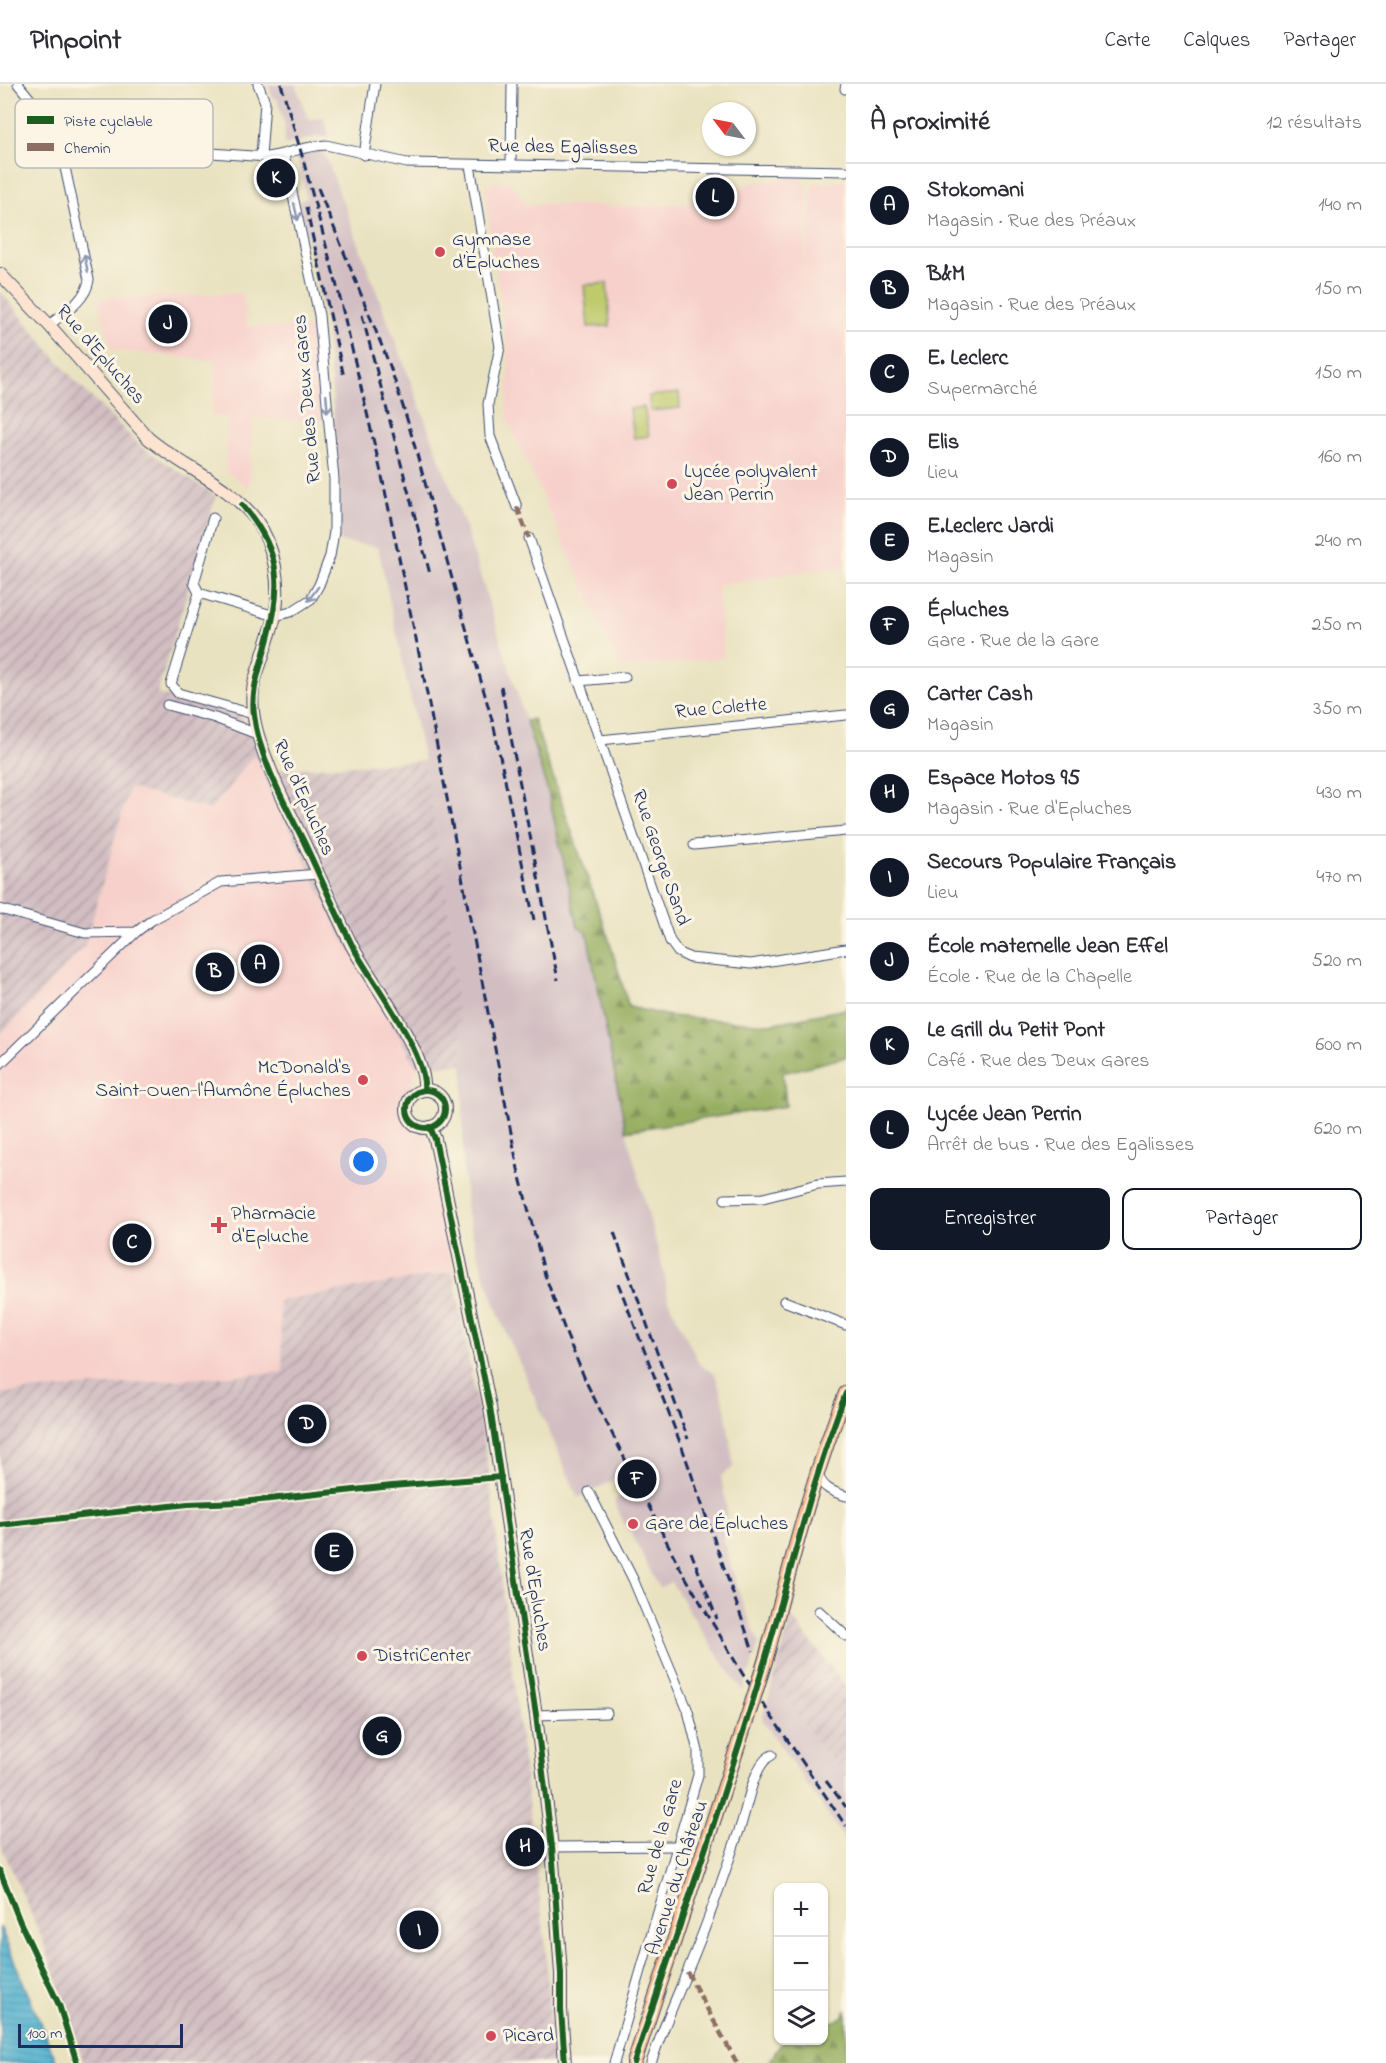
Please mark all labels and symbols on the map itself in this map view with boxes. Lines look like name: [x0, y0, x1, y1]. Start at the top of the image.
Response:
legend: [15, 99, 213, 168]
north arrow: [702, 102, 756, 156]
text: Piste cyclable: [64, 110, 153, 134]
street label: Rue des Egalisses: [488, 132, 638, 165]
text: Chemin: [64, 137, 111, 161]
pin: K: [256, 156, 296, 200]
pin: L: [696, 174, 734, 220]
one-way arrow: [291, 202, 302, 221]
place label: Gymnase d’Epluches: [452, 226, 540, 278]
marker: Gymnase d’Epluches: [433, 245, 447, 259]
one-way arrow: [80, 254, 91, 274]
street label: Rue d'Epluches: [48, 299, 152, 411]
pin: J: [148, 302, 188, 346]
street label: Rue des Deux Gares: [286, 313, 330, 485]
one-way arrow: [322, 393, 333, 413]
place label: Lycée polyvalent Jean Perrin: [684, 458, 818, 510]
marker: Lycée polyvalent Jean Perrin: [665, 477, 679, 491]
one-way arrow: [307, 586, 319, 602]
street label: Rue Colette: [674, 691, 768, 727]
street label: Rue d'Epluches: [264, 735, 342, 861]
street label: Rue George Sand: [622, 786, 697, 930]
pin: A: [240, 942, 280, 986]
pin: B: [196, 950, 234, 994]
place label: McDonald's Saint-Ouen-l'Aumône Épluches: [95, 1054, 351, 1106]
marker: McDonald's Saint-Ouen-l'Aumône Épluches: [356, 1073, 370, 1087]
your location: [349, 1147, 378, 1176]
place label: Pharmacie d'Epluche: [231, 1200, 316, 1252]
marker: Pharmacie d'Epluche: [212, 1218, 226, 1232]
pin: C: [112, 1220, 152, 1266]
pin: D: [288, 1402, 326, 1446]
pin: F: [618, 1456, 656, 1502]
place label: Gare de Épluches: [645, 1510, 788, 1539]
marker: Gare de Épluches: [626, 1517, 640, 1531]
street label: Rue d'Epluches: [510, 1526, 558, 1654]
pin: E: [314, 1530, 354, 1574]
place label: DistriCenter: [373, 1642, 471, 1671]
marker: DistriCenter: [355, 1649, 369, 1663]
pin: G: [362, 1714, 401, 1758]
street label: Rue de la Gare: [631, 1776, 691, 1898]
street label: Avenue du Château: [639, 1797, 717, 1959]
pin: H: [506, 1824, 544, 1870]
pin: I: [400, 1908, 438, 1952]
scale bar: [18, 2021, 183, 2048]
place label: Picard: [503, 2022, 554, 2051]
marker: Picard: [484, 2029, 498, 2043]

